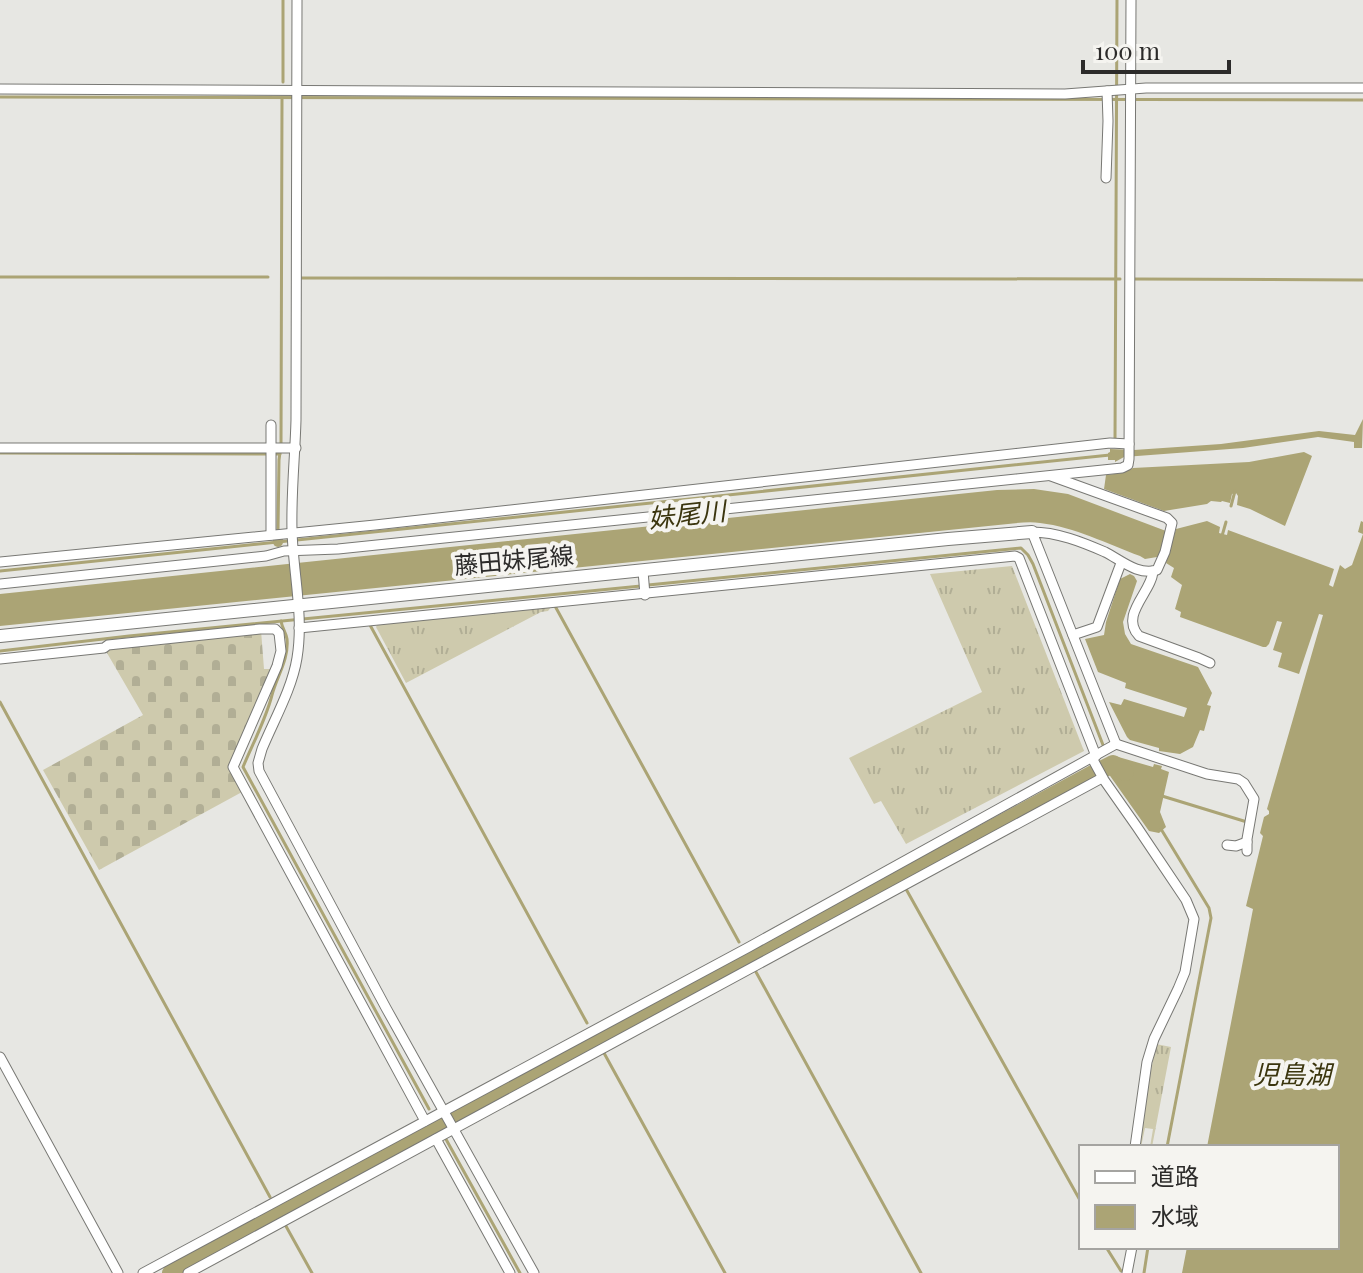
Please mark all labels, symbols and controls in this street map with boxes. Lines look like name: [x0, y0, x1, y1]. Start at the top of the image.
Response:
scale bar: [1083, 24, 1229, 74]
text: 100 m: [1095, 34, 1160, 66]
water label: 妹尾川: [646, 492, 730, 535]
street label: 藤田妹尾線: [453, 538, 575, 580]
water label: 児島湖: [1253, 1056, 1335, 1091]
legend: [1079, 1145, 1339, 1249]
text: 道路: [1151, 1159, 1199, 1191]
text: 水域: [1151, 1199, 1199, 1231]

